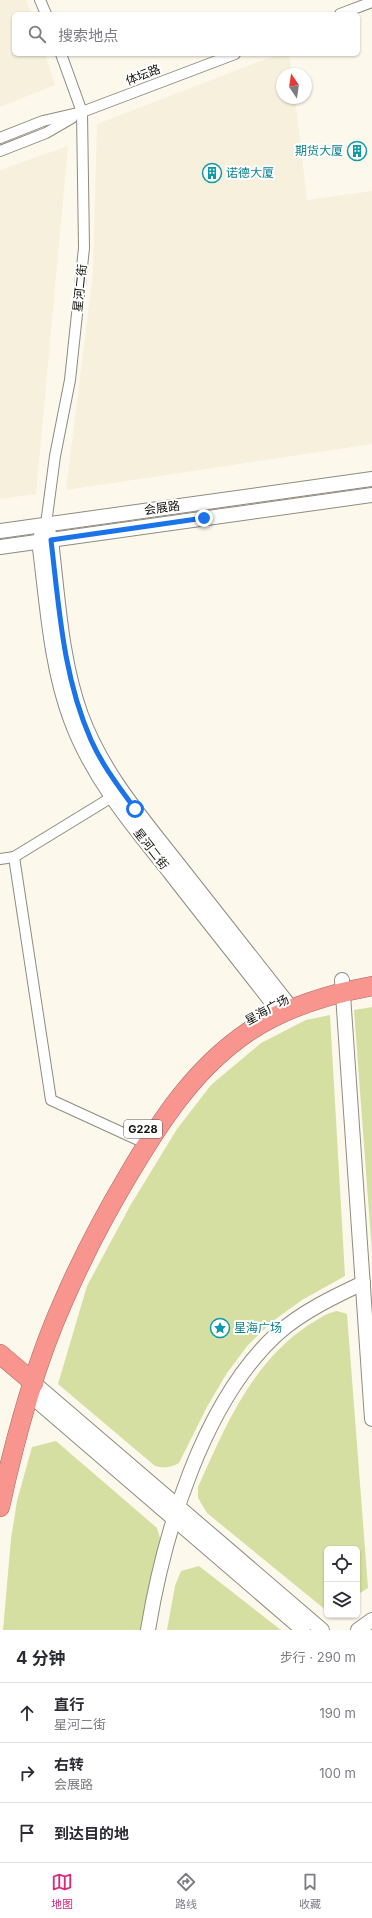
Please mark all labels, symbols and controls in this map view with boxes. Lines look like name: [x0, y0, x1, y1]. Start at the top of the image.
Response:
search box: [12, 12, 360, 56]
icon: search: [26, 23, 48, 45]
text: 搜索地点: [58, 26, 118, 45]
street label: 体坛路: [123, 61, 162, 88]
north arrow: [276, 68, 312, 104]
building icon: 期货大厦: [346, 140, 368, 162]
place label: 期货大厦: [295, 143, 343, 158]
building icon: 诺德大厦: [201, 162, 223, 184]
place label: 诺德大厦: [226, 165, 274, 180]
street label: 星河二街: [70, 263, 89, 313]
street label: 会展路: [143, 498, 181, 517]
route end: [195, 509, 213, 527]
route start: [126, 800, 144, 818]
street label: 星河二街: [131, 825, 172, 872]
street label: 星海广场: [242, 991, 291, 1028]
road number: G228: [124, 1120, 162, 1138]
place icon: 星海广场: [209, 1317, 231, 1339]
place label: 星海广场: [234, 1320, 282, 1335]
map controls: [324, 1546, 360, 1618]
button: locate: [324, 1546, 360, 1582]
button: layers: [324, 1582, 360, 1618]
text: 4 分钟: [16, 1648, 66, 1668]
text: 步行 · 290 m: [280, 1649, 356, 1665]
text: 直行: [54, 1695, 84, 1714]
icon: ahead: [16, 1702, 38, 1724]
text: 190 m: [319, 1705, 356, 1721]
text: 星河二街: [54, 1716, 106, 1732]
text: 右转: [54, 1755, 84, 1774]
icon: right: [16, 1762, 38, 1784]
text: 100 m: [319, 1765, 356, 1781]
text: 会展路: [54, 1776, 93, 1792]
icon: arrive: [16, 1822, 38, 1844]
text: 到达目的地: [54, 1824, 129, 1843]
tab: 地图: [51, 1871, 73, 1911]
tab: 路线: [175, 1871, 197, 1911]
tab: 收藏: [299, 1871, 321, 1911]

